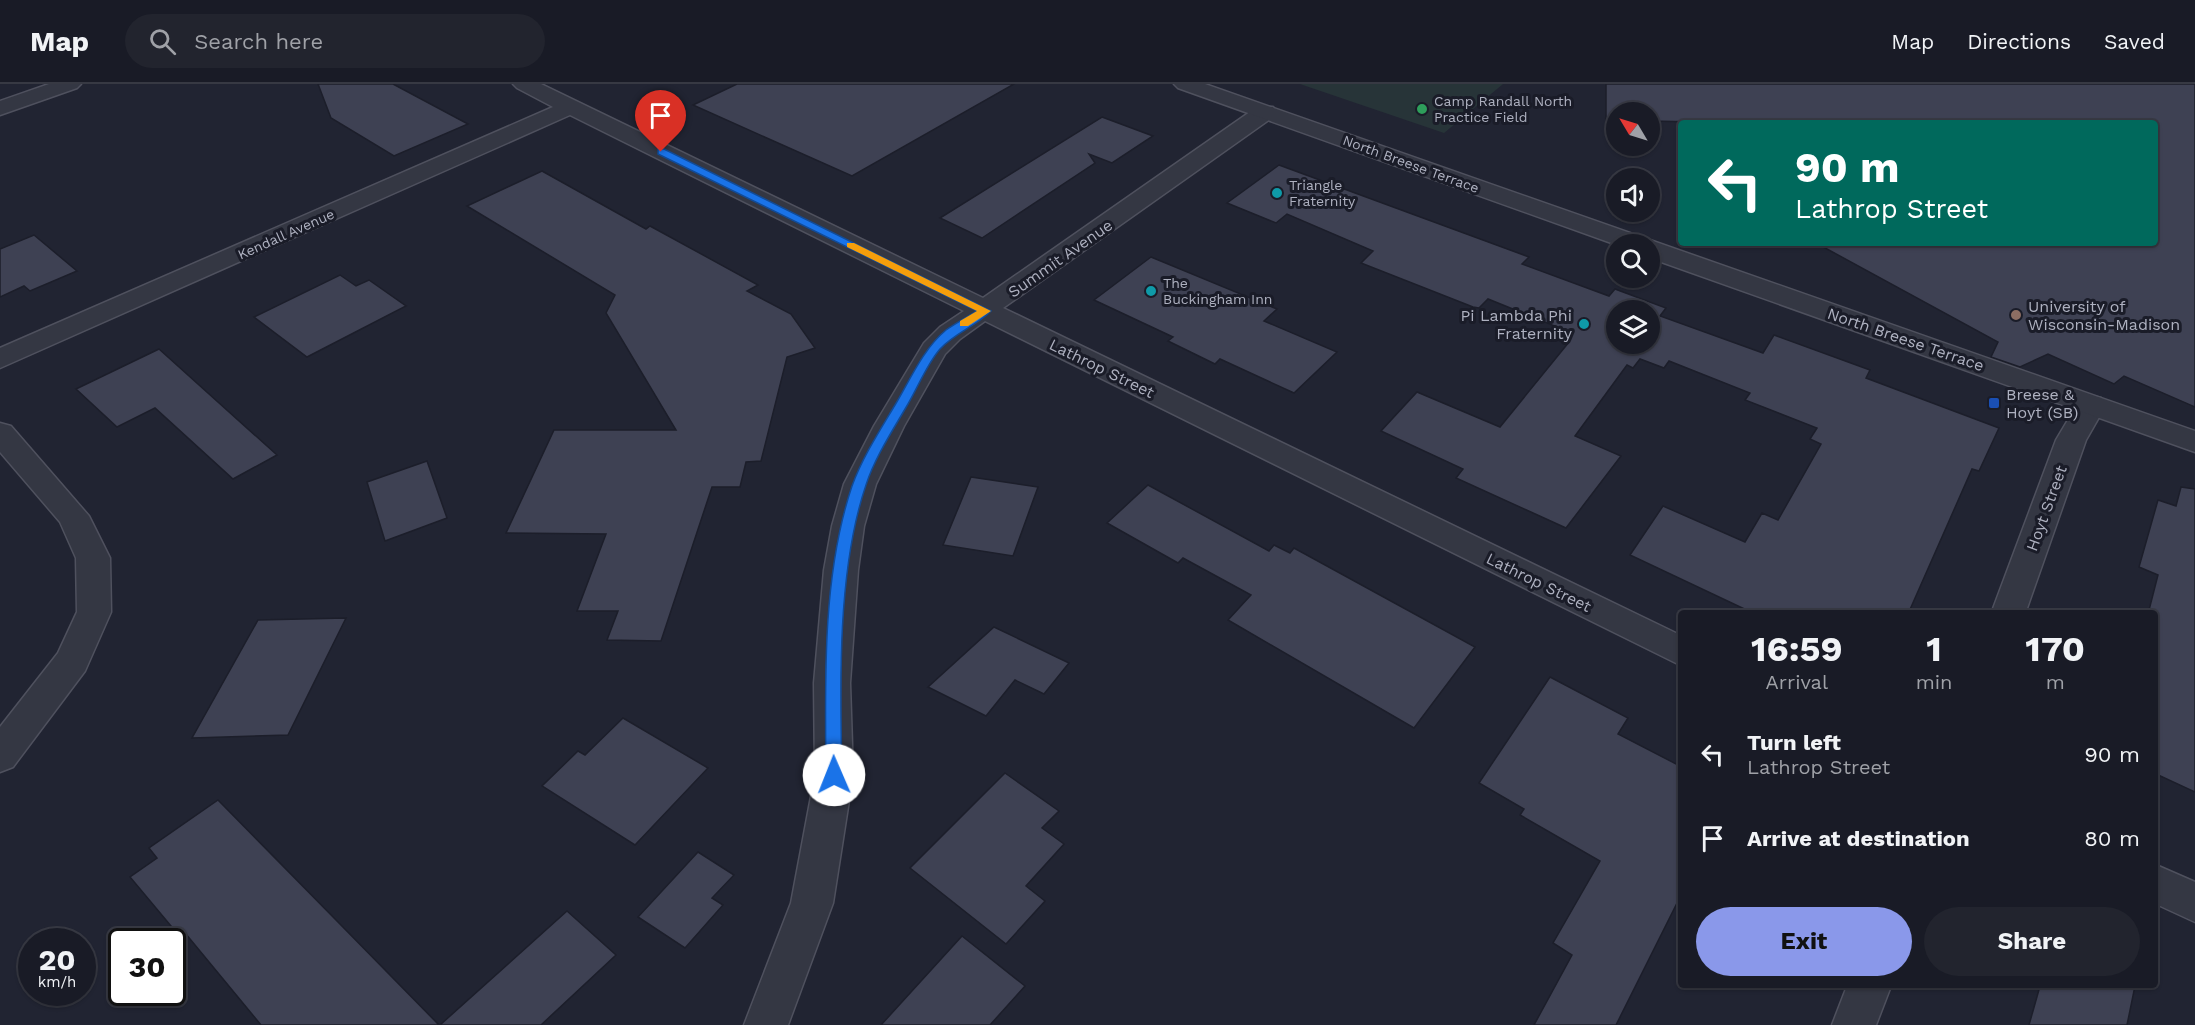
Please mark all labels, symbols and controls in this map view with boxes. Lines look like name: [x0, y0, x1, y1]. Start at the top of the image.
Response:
search box: [125, 14, 545, 68]
text: Map: [30, 25, 89, 58]
icon: search: [146, 25, 179, 58]
text: Search here: [194, 29, 323, 54]
text: Map: [1891, 29, 1934, 54]
text: Directions: [1967, 29, 2071, 54]
text: Saved: [2104, 29, 2165, 54]
pin: [635, 90, 686, 152]
place label: Camp Randall North Practice Field: [1434, 93, 1572, 125]
icon: arrive: [644, 99, 677, 132]
marker: Camp Randall North Practice Field: [1415, 102, 1429, 116]
north arrow: [1606, 102, 1660, 156]
map controls: [1606, 102, 1660, 354]
street label: North Breese Terrace: [1341, 132, 1481, 196]
text: 90 m: [1795, 143, 1899, 192]
icon: left: [1696, 144, 1774, 222]
button: sound: [1606, 168, 1660, 222]
place label: Triangle Fraternity: [1289, 177, 1356, 209]
marker: Triangle Fraternity: [1270, 186, 1284, 200]
text: Lathrop Street: [1795, 193, 1988, 225]
street label: Kendall Avenue: [235, 206, 337, 262]
street label: Summit Avenue: [1004, 215, 1116, 301]
button: search: [1606, 234, 1660, 288]
place label: The Buckingham Inn: [1163, 275, 1273, 307]
marker: The Buckingham Inn: [1144, 284, 1158, 298]
place label: University of Wisconsin-Madison: [2028, 297, 2180, 334]
button: layers: [1606, 300, 1660, 354]
street label: North Breese Terrace: [1825, 304, 1987, 375]
place label: Pi Lambda Phi Fraternity: [1461, 306, 1573, 343]
marker: University of Wisconsin-Madison: [2009, 308, 2023, 322]
marker: Pi Lambda Phi Fraternity: [1577, 317, 1591, 331]
street label: Lathrop Street: [1046, 335, 1158, 402]
place label: Breese & Hoyt (SB): [2006, 385, 2078, 422]
marker: Breese & Hoyt (SB): [1987, 396, 2001, 410]
street label: Hoyt Street: [2022, 463, 2071, 554]
street label: Lathrop Street: [1483, 549, 1595, 616]
text: 16:59: [1751, 628, 1843, 670]
text: 1: [1926, 628, 1942, 670]
text: 170: [2025, 628, 2085, 670]
text: Arrival: [1766, 670, 1828, 694]
text: min: [1916, 670, 1952, 694]
text: m: [2046, 670, 2065, 694]
text: Turn left: [1747, 730, 1841, 755]
icon: left: [1696, 738, 1729, 771]
text: 90 m: [2084, 742, 2140, 767]
position arrow: [802, 743, 866, 807]
text: Lathrop Street: [1747, 755, 1890, 779]
icon: arrive: [1696, 822, 1729, 855]
text: Arrive at destination: [1747, 826, 1970, 851]
text: 80 m: [2084, 826, 2140, 851]
button: Exit: [1696, 907, 1912, 976]
button: Share: [1924, 907, 2140, 976]
speed limit sign: 30: [108, 928, 186, 1006]
text: 20: [38, 942, 76, 977]
text: km/h: [38, 973, 76, 991]

